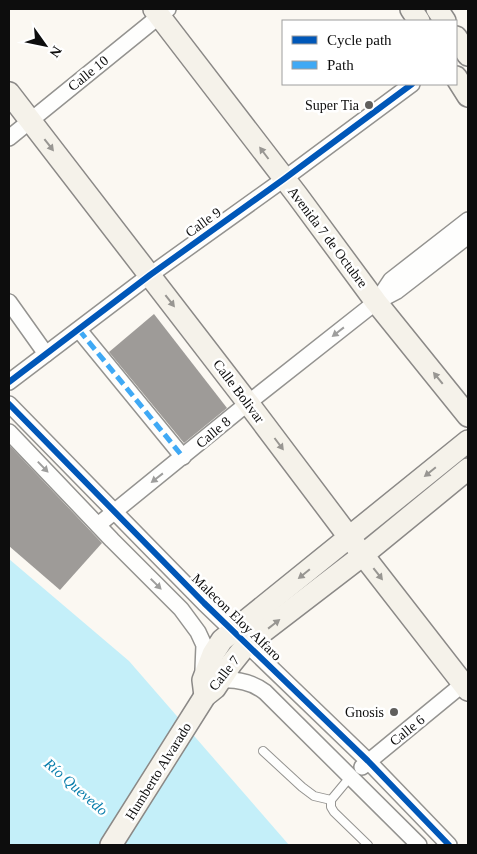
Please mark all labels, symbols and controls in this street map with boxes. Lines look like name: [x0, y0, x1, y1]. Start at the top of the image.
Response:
north arrow: [20, 20, 70, 70]
legend: [282, 20, 457, 85]
text: Cycle path: [327, 32, 392, 48]
text: N: [46, 43, 65, 60]
street label: Calle 10: [65, 53, 111, 94]
text: Path: [327, 57, 354, 73]
place label: Super Tia: [305, 98, 360, 113]
marker: Super Tia: [363, 99, 375, 111]
one-way arrow: [44, 138, 55, 151]
one-way arrow: [259, 146, 269, 160]
street label: Avenida 7 de Octubre: [285, 184, 370, 291]
street label: Calle 9: [183, 205, 224, 240]
one-way arrow: [165, 294, 175, 308]
one-way arrow: [331, 327, 345, 337]
street label: Calle Bolivar: [210, 357, 267, 426]
one-way arrow: [432, 372, 443, 385]
street label: Calle 8: [193, 414, 233, 451]
one-way arrow: [274, 437, 284, 451]
one-way arrow: [37, 461, 49, 473]
one-way arrow: [424, 466, 437, 477]
one-way arrow: [150, 472, 163, 483]
one-way arrow: [372, 567, 383, 580]
one-way arrow: [298, 568, 311, 579]
street label: Malecon Eloy Alfaro: [189, 571, 284, 664]
one-way arrow: [150, 577, 162, 589]
one-way arrow: [267, 619, 281, 629]
street label: Calle 7: [206, 653, 243, 694]
place label: Gnosis: [345, 705, 384, 720]
marker: Gnosis: [388, 706, 400, 718]
street label: Calle 6: [387, 712, 428, 749]
street label: Humberto Alvarado: [122, 720, 194, 823]
water label: Río Quevedo: [41, 755, 111, 819]

